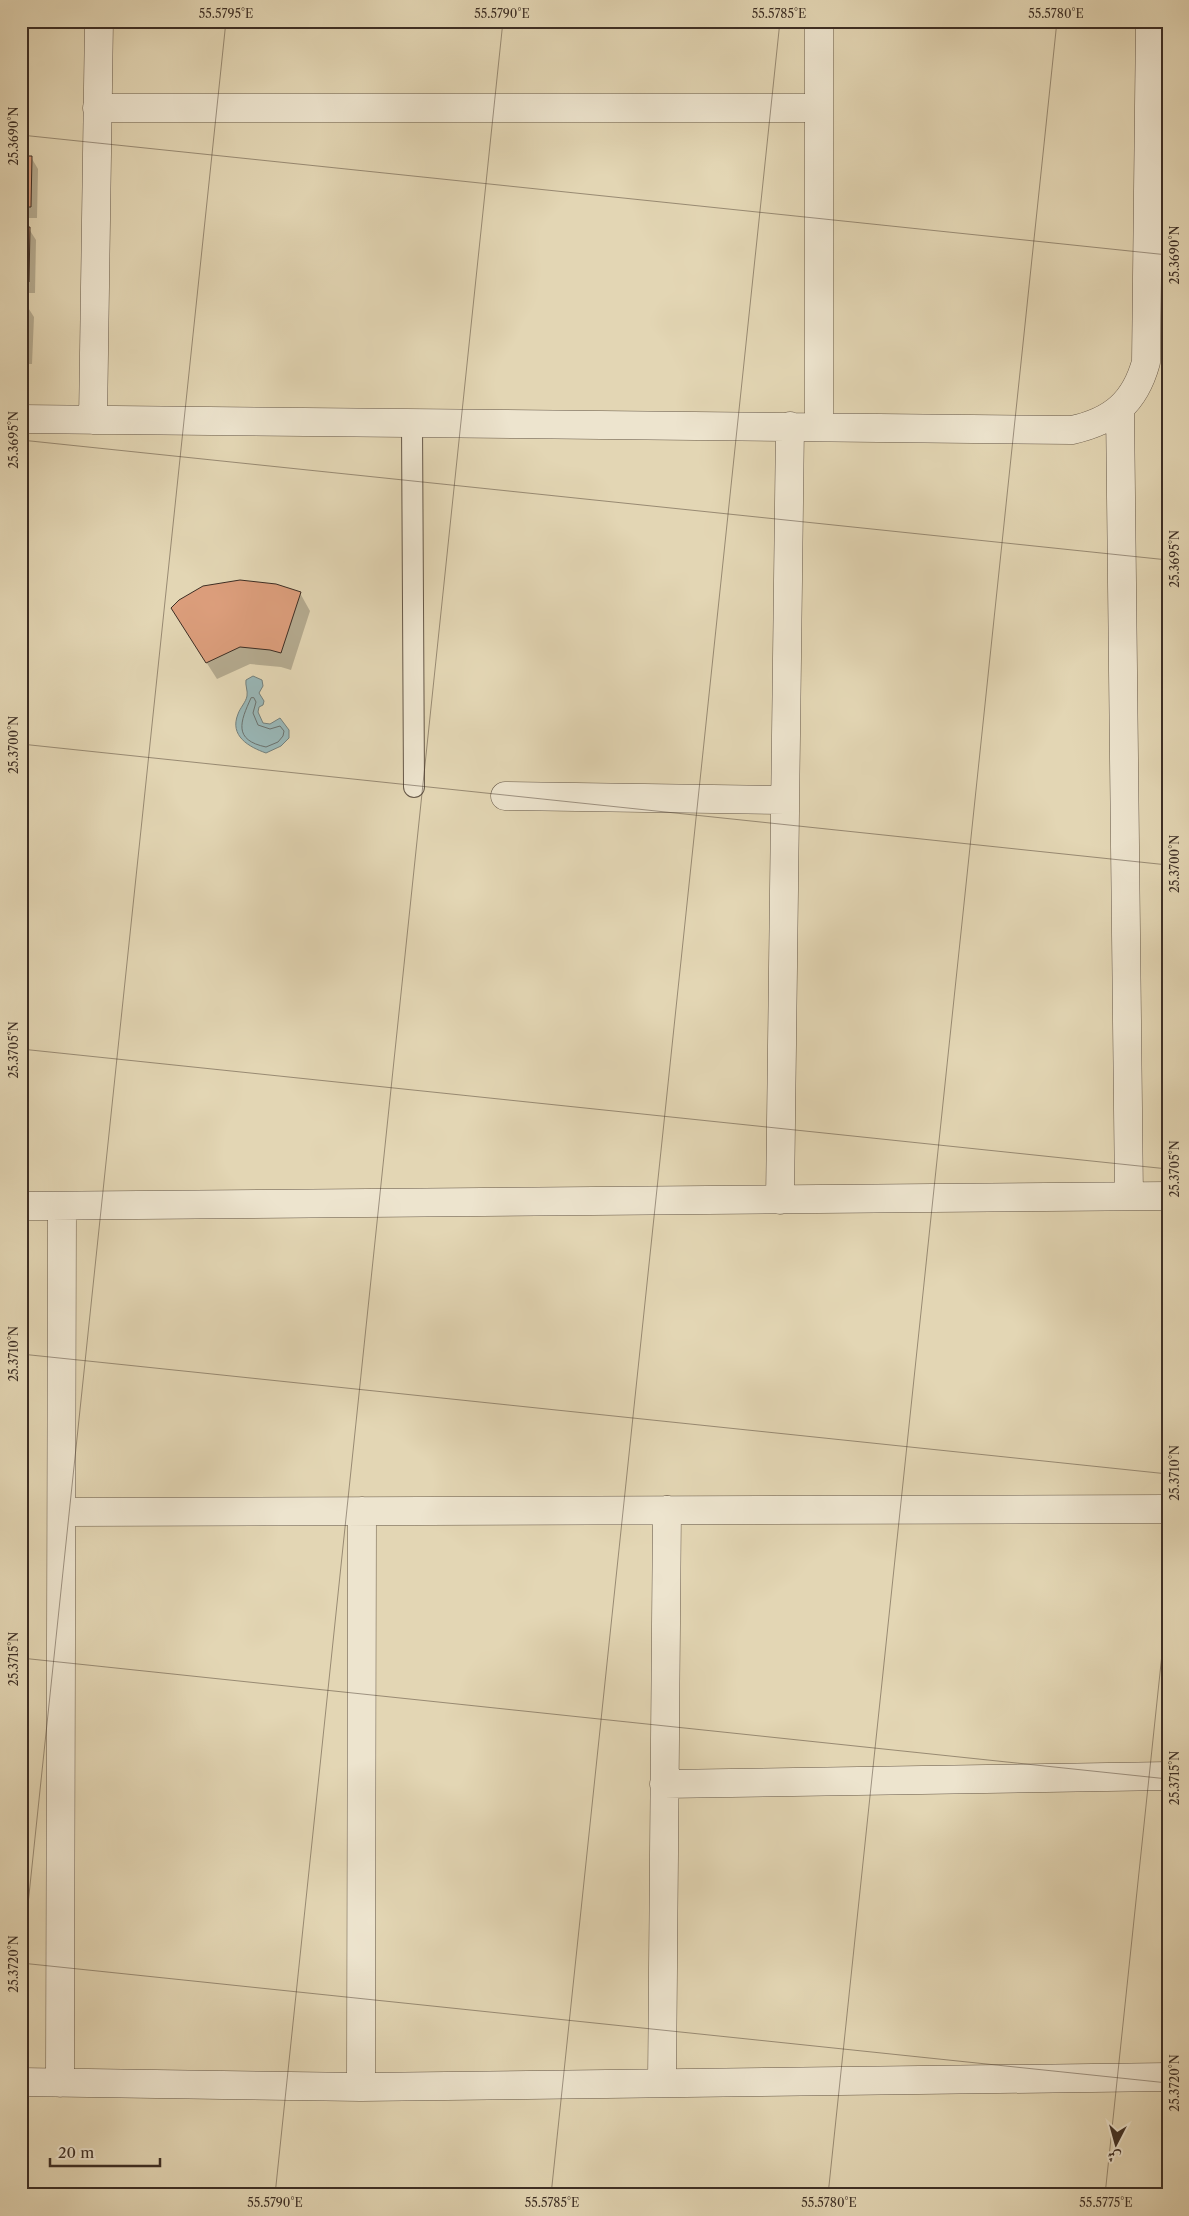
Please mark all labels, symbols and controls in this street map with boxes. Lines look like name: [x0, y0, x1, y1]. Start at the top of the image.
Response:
text: 55.5795°E: [199, 6, 253, 21]
text: 55.5790°E: [474, 6, 530, 21]
text: 55.5785°E: [752, 6, 806, 21]
text: 55.5780°E: [1028, 6, 1084, 21]
text: 25.3690°N: [6, 107, 21, 165]
text: 25.3690°N: [1167, 226, 1182, 284]
text: 25.3695°N: [6, 411, 21, 469]
text: 25.3695°N: [1167, 530, 1182, 588]
text: 25.3700°N: [6, 716, 21, 774]
text: 25.3700°N: [1167, 835, 1182, 893]
text: 25.3705°N: [6, 1021, 21, 1079]
text: 25.3705°N: [1167, 1140, 1182, 1198]
text: 25.3710°N: [6, 1326, 21, 1382]
text: 25.3710°N: [1167, 1445, 1182, 1501]
text: 25.3715°N: [6, 1632, 21, 1686]
text: 25.3715°N: [1167, 1751, 1182, 1805]
text: 25.3720°N: [6, 1935, 21, 1993]
text: 25.3720°N: [1167, 2054, 1182, 2112]
north arrow: [1092, 2118, 1142, 2168]
scale bar: [50, 2136, 160, 2168]
text: 20 m: [58, 2143, 94, 2162]
text: ش: [1107, 2147, 1122, 2167]
text: 55.5790°E: [247, 2195, 303, 2210]
text: 55.5785°E: [525, 2195, 579, 2210]
text: 55.5780°E: [801, 2195, 857, 2210]
text: 55.5775°E: [1079, 2195, 1133, 2210]

